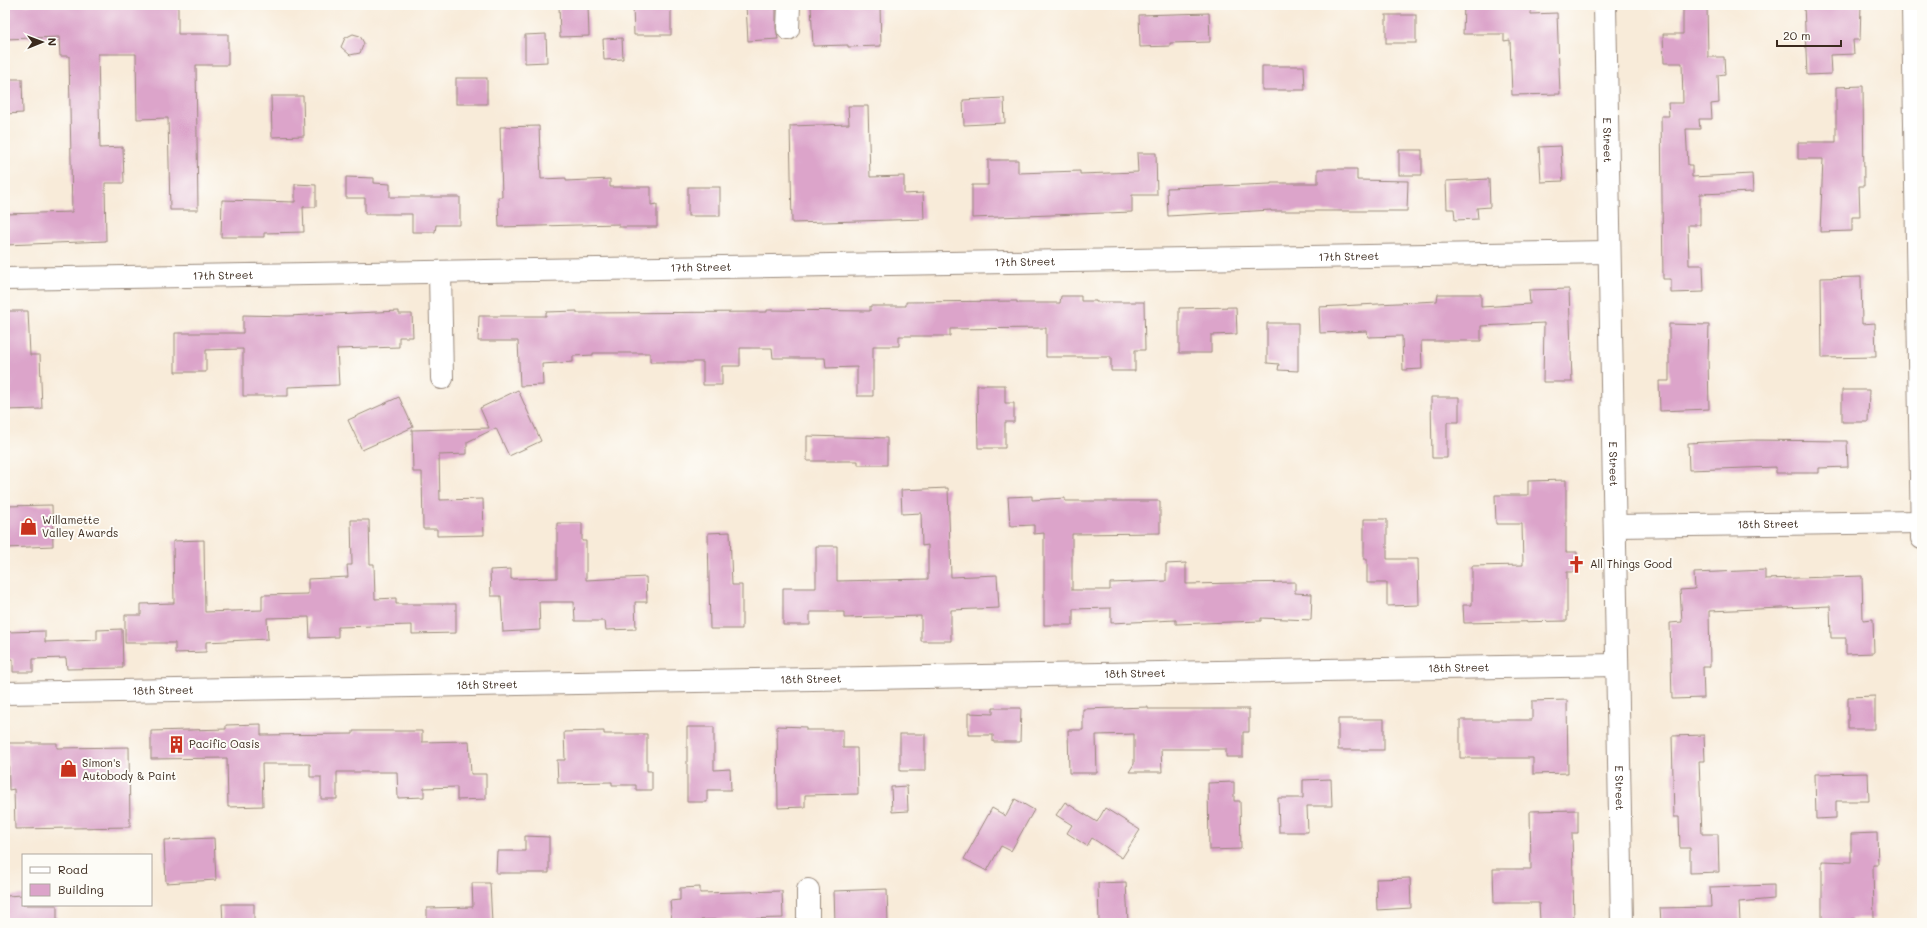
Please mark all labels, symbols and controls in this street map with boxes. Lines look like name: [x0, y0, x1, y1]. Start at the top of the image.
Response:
north arrow: [22, 22, 62, 62]
scale bar: [1777, 22, 1841, 48]
text: 20 m: [1783, 27, 1811, 43]
text: N: [45, 38, 60, 46]
street label: E Street: [1600, 117, 1616, 163]
street label: 17th Street: [1318, 248, 1379, 264]
street label: 17th Street: [994, 253, 1055, 269]
street label: 17th Street: [670, 259, 732, 275]
street label: 17th Street: [192, 267, 254, 283]
street label: E Street: [1606, 441, 1622, 487]
place label: Willamette Valley Awards: [42, 512, 118, 540]
shop icon: Willamette Valley Awards: [19, 516, 39, 536]
street label: 18th Street: [1737, 516, 1799, 531]
church icon: All Things Good: [1567, 554, 1587, 574]
place label: All Things Good: [1590, 556, 1672, 571]
street label: 18th Street: [1428, 659, 1490, 675]
street label: 18th Street: [1104, 665, 1166, 681]
street label: 18th Street: [780, 670, 842, 687]
street label: 18th Street: [456, 676, 518, 692]
street label: 18th Street: [132, 682, 194, 698]
building icon: Pacific Oasis: [166, 734, 186, 754]
place label: Pacific Oasis: [189, 736, 260, 751]
place label: Simon's Autobody & Paint: [82, 755, 176, 783]
shop icon: Simon's Autobody & Paint: [59, 759, 79, 779]
street label: E Street: [1612, 765, 1628, 811]
legend: [22, 854, 152, 906]
text: Road: [58, 861, 88, 877]
text: Building: [58, 881, 104, 897]

